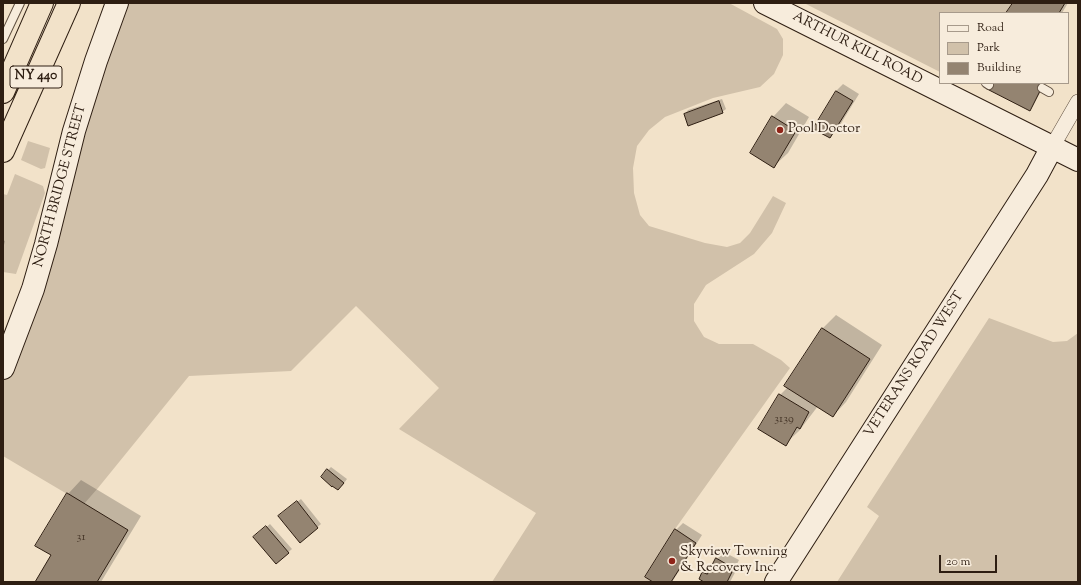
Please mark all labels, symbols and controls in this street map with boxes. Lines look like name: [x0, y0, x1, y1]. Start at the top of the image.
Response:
street label: ARTHUR KILL ROAD: [789, 9, 925, 89]
legend: [939, 12, 1069, 84]
text: Road: [977, 19, 1004, 37]
text: Park: [977, 39, 1000, 57]
text: Building: [977, 59, 1021, 77]
road number: NY 440: [10, 66, 62, 88]
street label: NORTH BRIDGE STREET: [31, 103, 91, 269]
place label: Pool Doctor: [788, 122, 860, 138]
marker: Pool Doctor: [775, 125, 785, 135]
street label: VETERANS ROAD WEST: [862, 289, 968, 441]
house number: 3139: [774, 413, 794, 427]
house number: 31: [77, 531, 85, 545]
place label: Skyview Towning & Recovery Inc.: [680, 545, 787, 578]
scale bar: [941, 547, 999, 573]
text: 20 m: [946, 553, 970, 571]
marker: Skyview Towning & Recovery Inc.: [667, 556, 677, 566]

